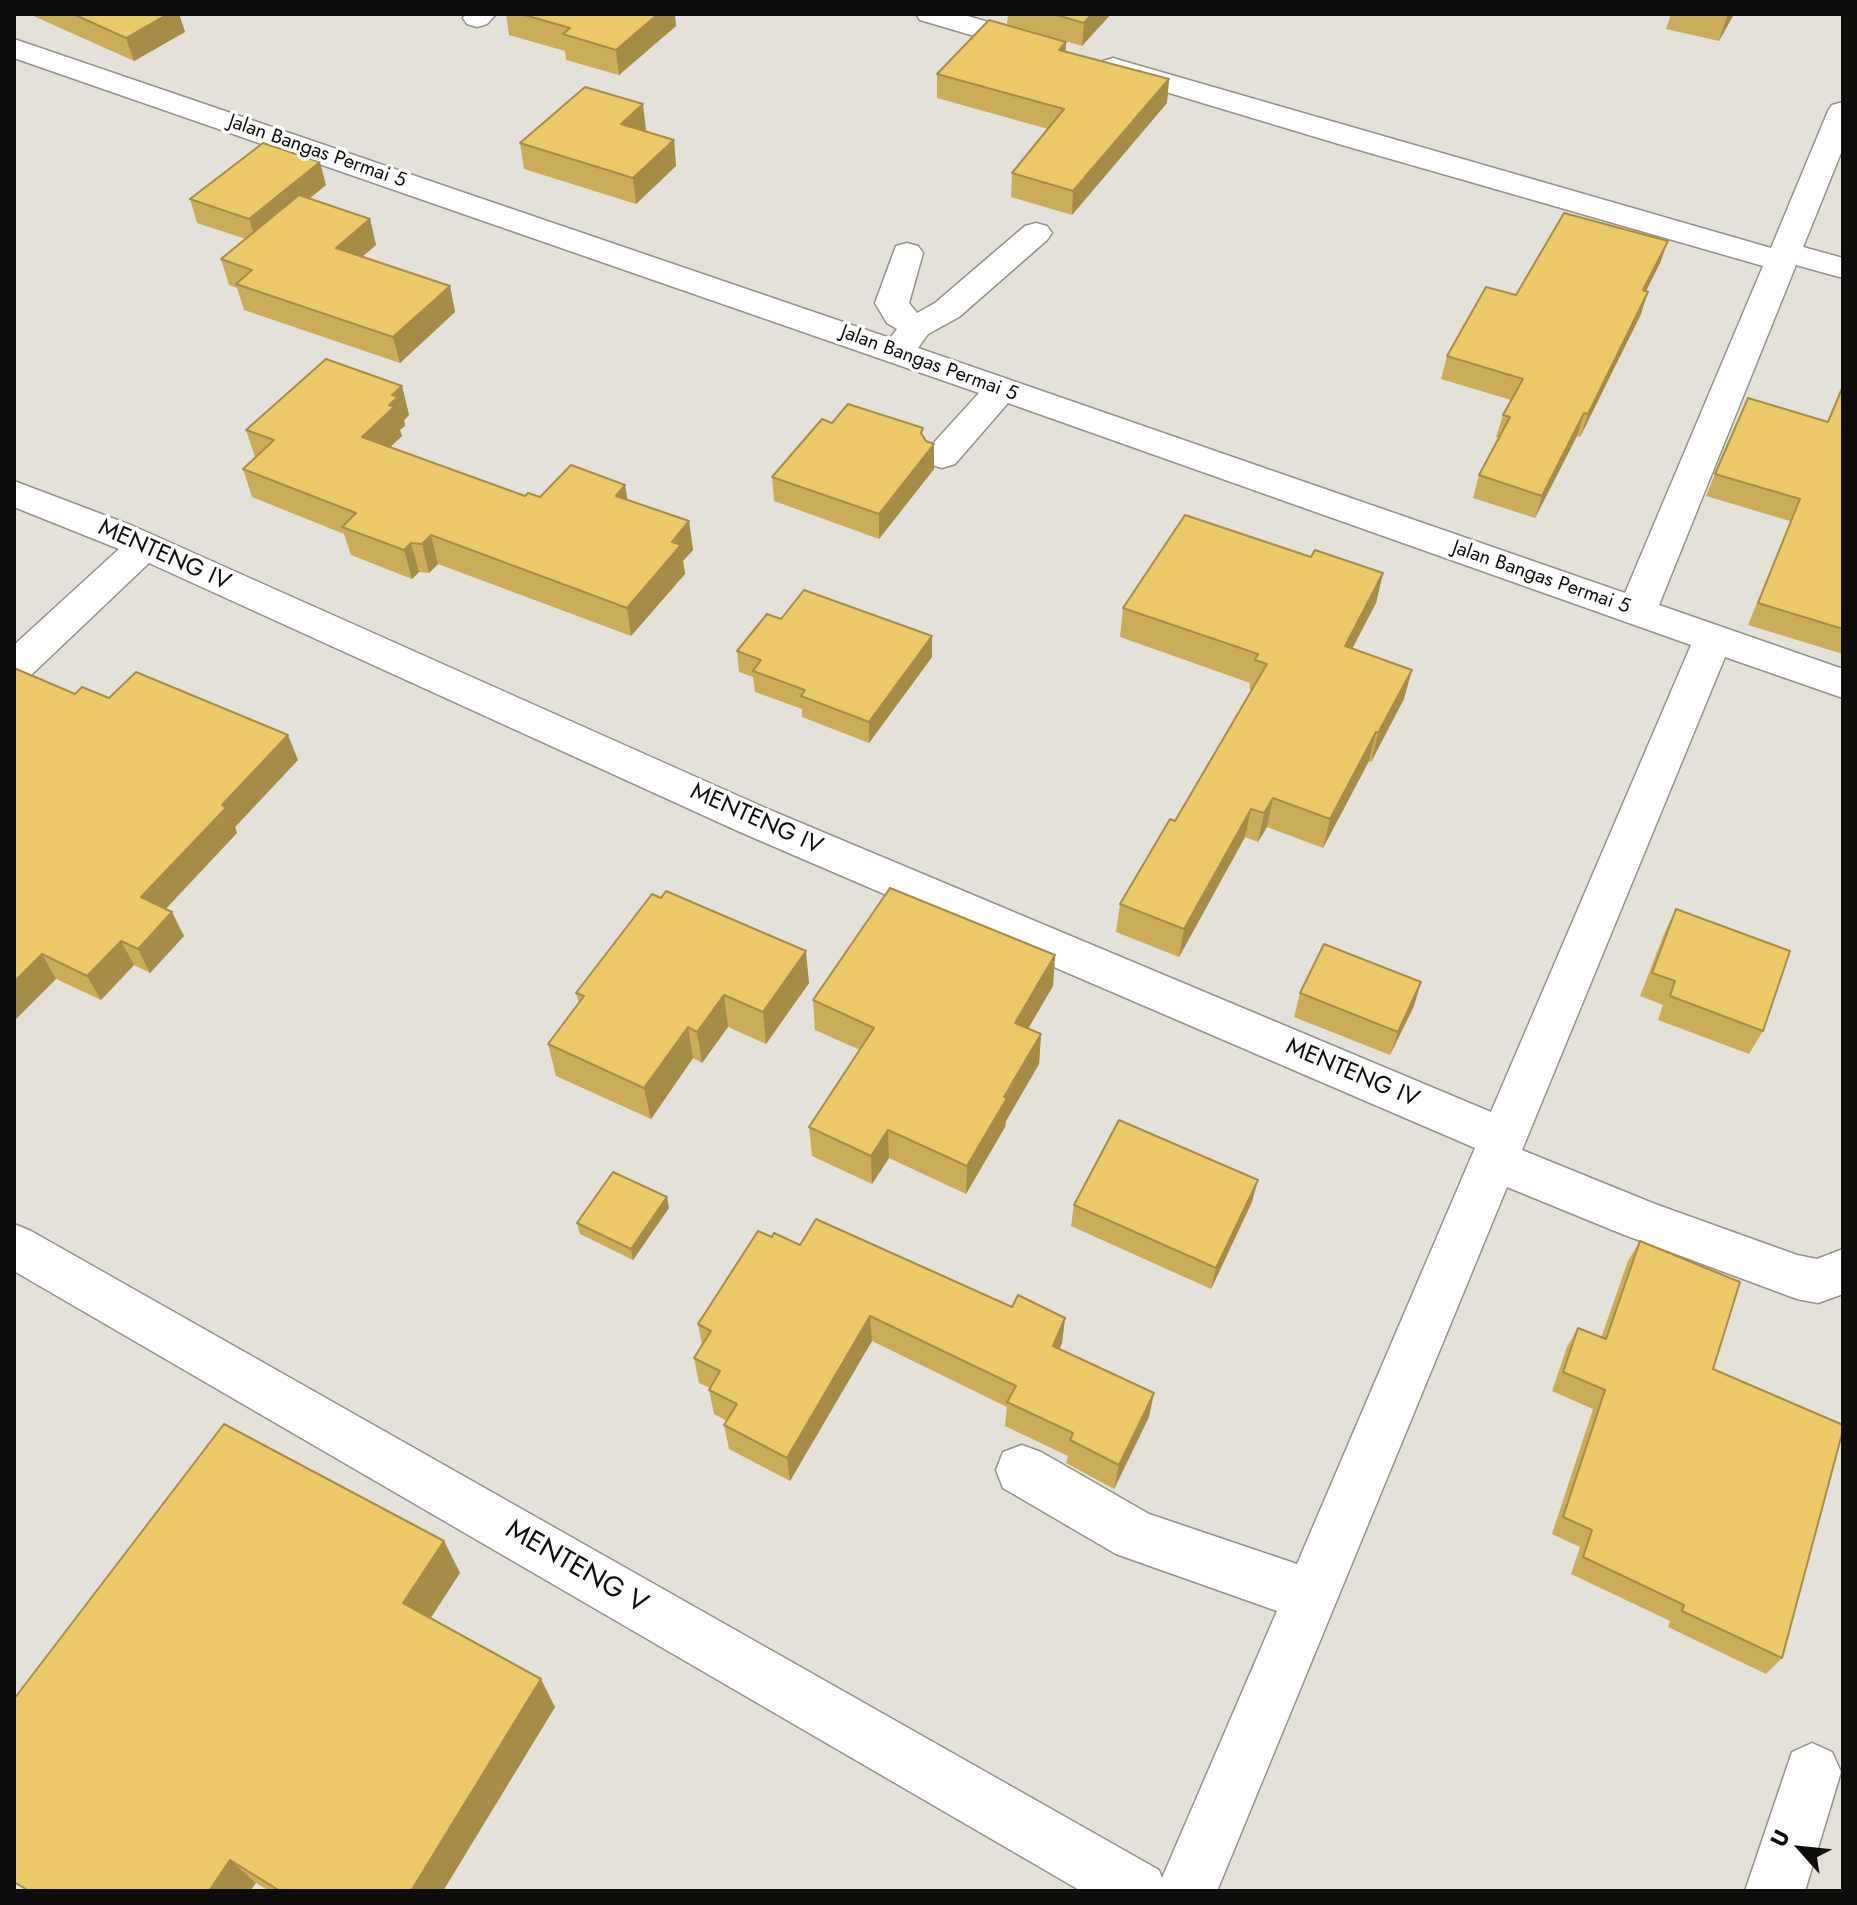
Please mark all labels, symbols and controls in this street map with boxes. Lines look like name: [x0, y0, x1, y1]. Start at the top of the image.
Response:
street label: Jalan Bangas Permai 5: [225, 110, 409, 194]
street label: Jalan Bangas Permai 5: [837, 321, 1021, 407]
street label: MENTENG IV: [93, 514, 235, 598]
street label: Jalan Bangas Permai 5: [1449, 536, 1633, 620]
street label: MENTENG IV: [685, 778, 827, 862]
street label: MENTENG IV: [1281, 1033, 1423, 1115]
street label: MENTENG V: [499, 1514, 653, 1622]
north arrow: [1761, 1809, 1841, 1889]
text: U: [1762, 1824, 1797, 1852]

